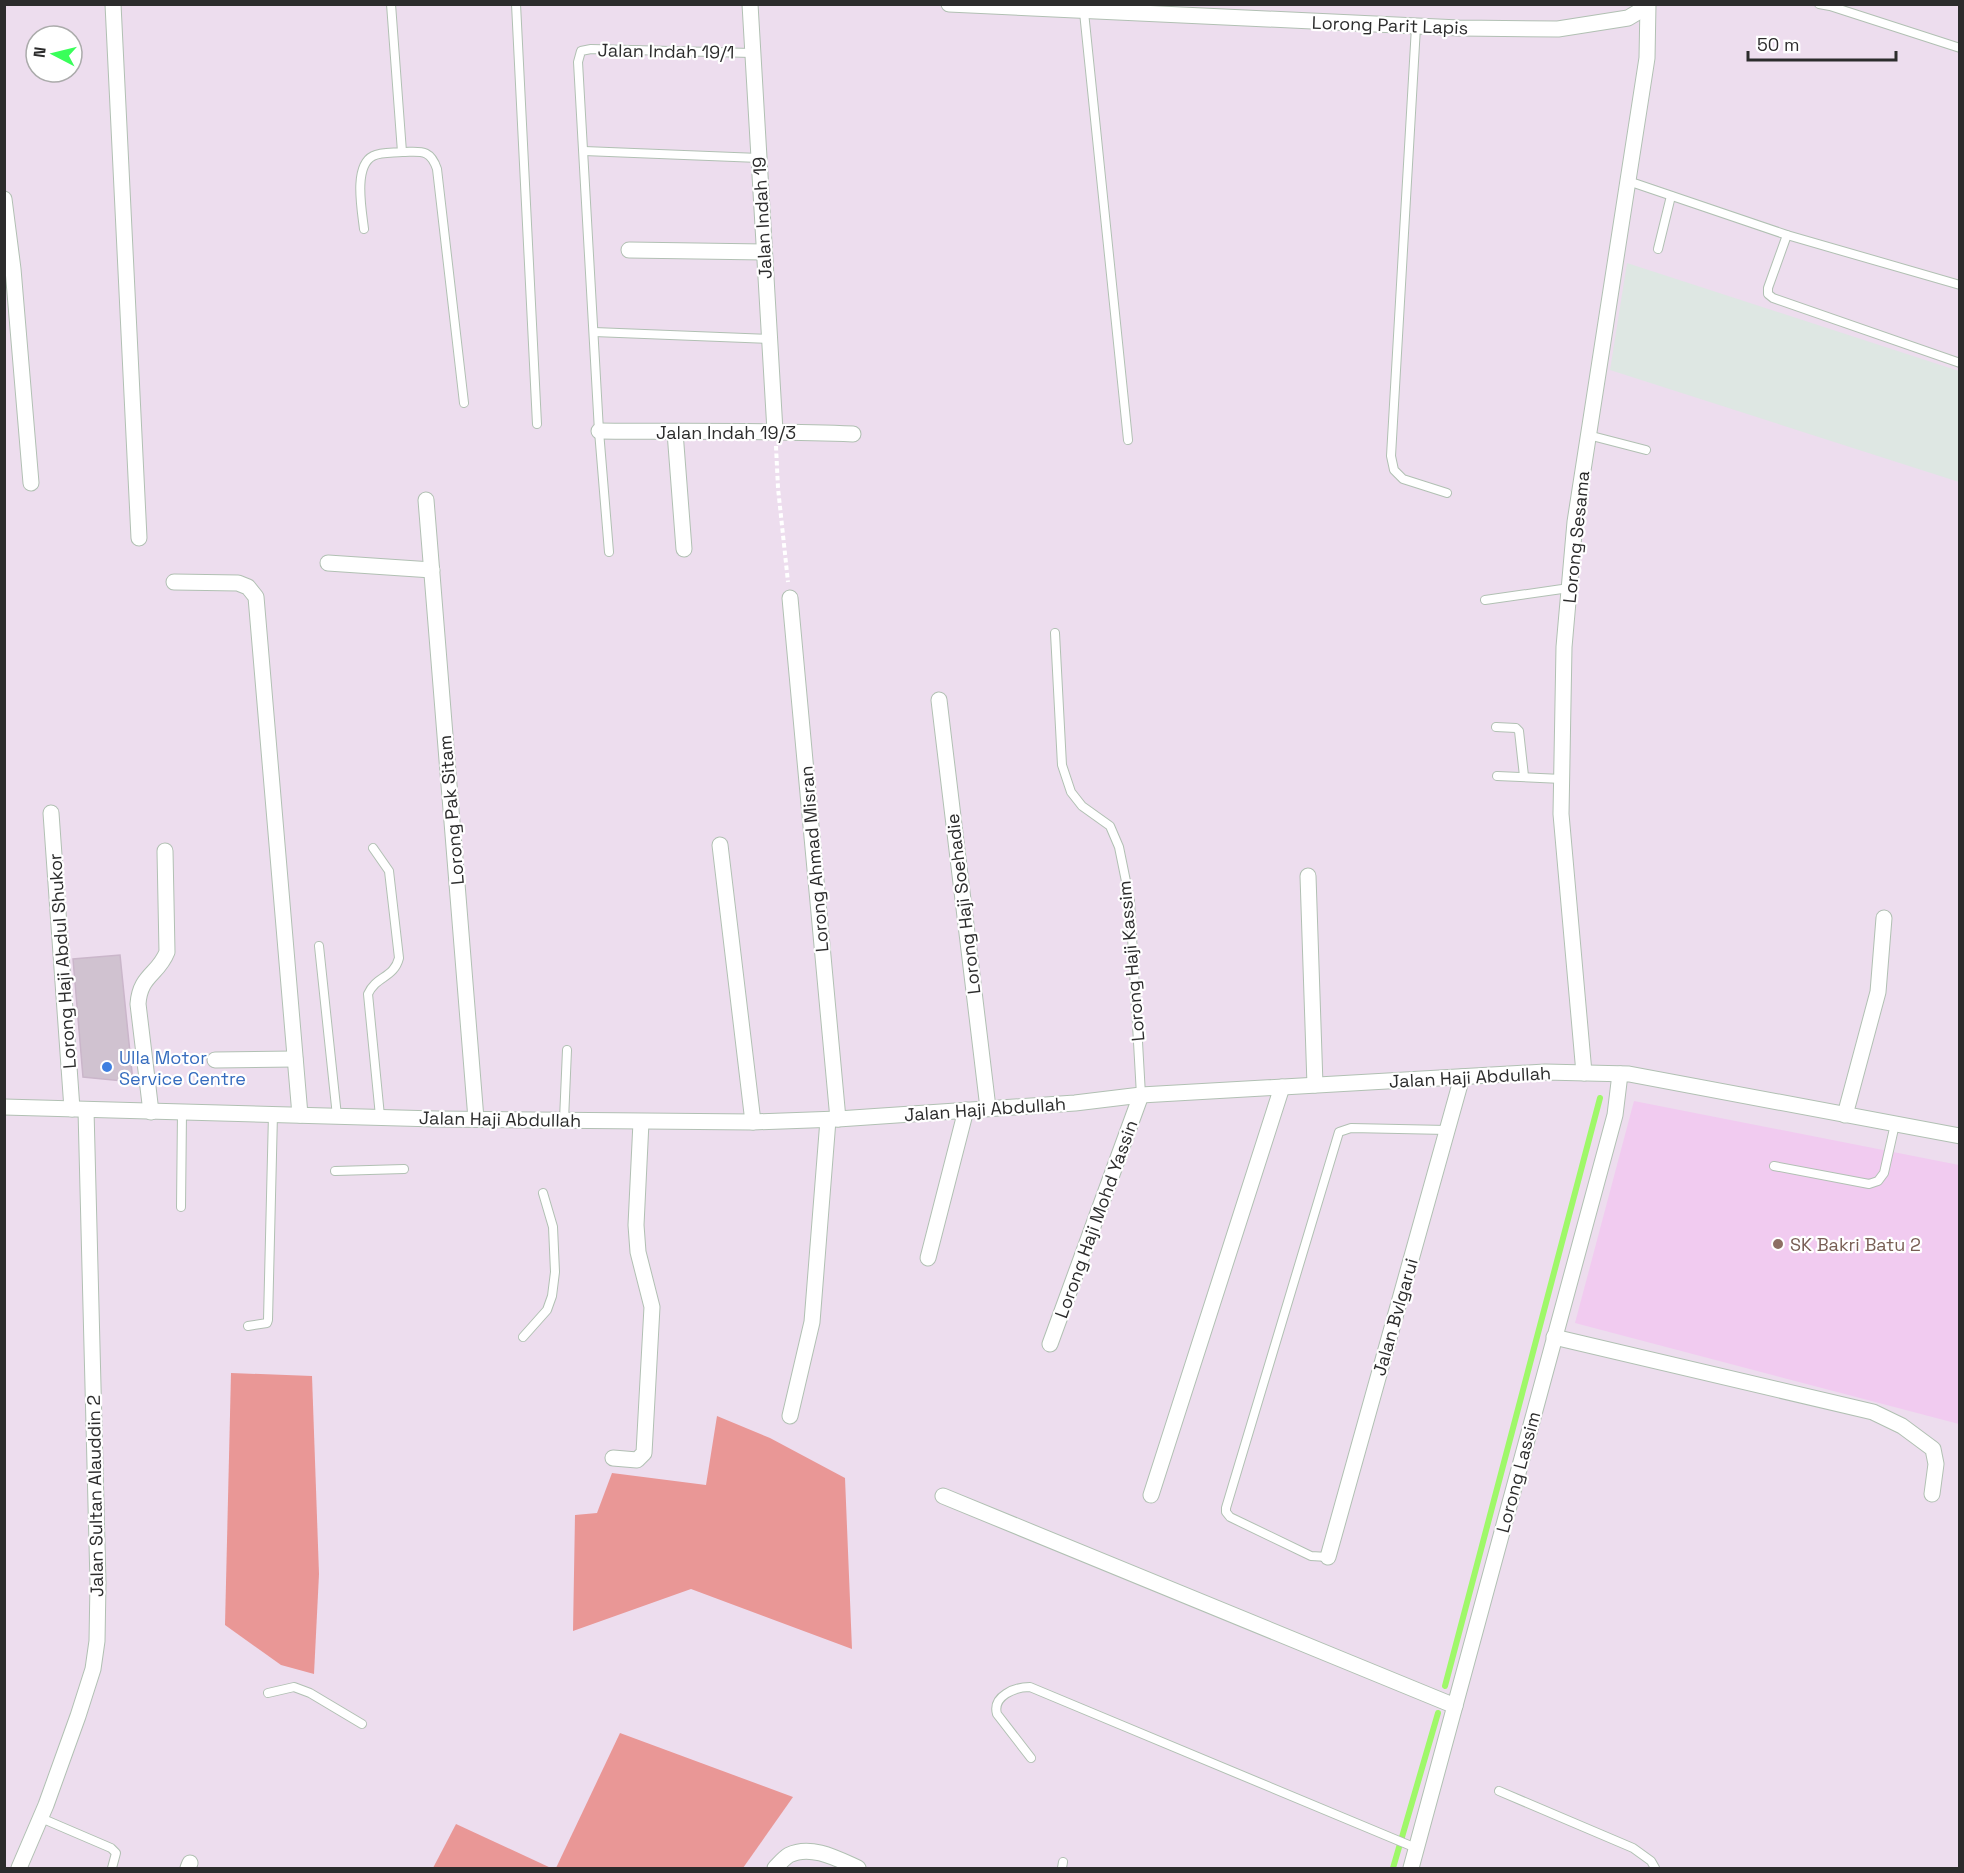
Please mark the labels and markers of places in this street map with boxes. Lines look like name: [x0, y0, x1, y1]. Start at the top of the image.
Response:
place label: Ulla Motor Service Centre: [119, 1046, 246, 1090]
marker: Ulla Motor Service Centre: [100, 1060, 114, 1074]
place label: SK Bakri Batu 2: [1790, 1233, 1921, 1256]
marker: SK Bakri Batu 2: [1771, 1237, 1785, 1251]

